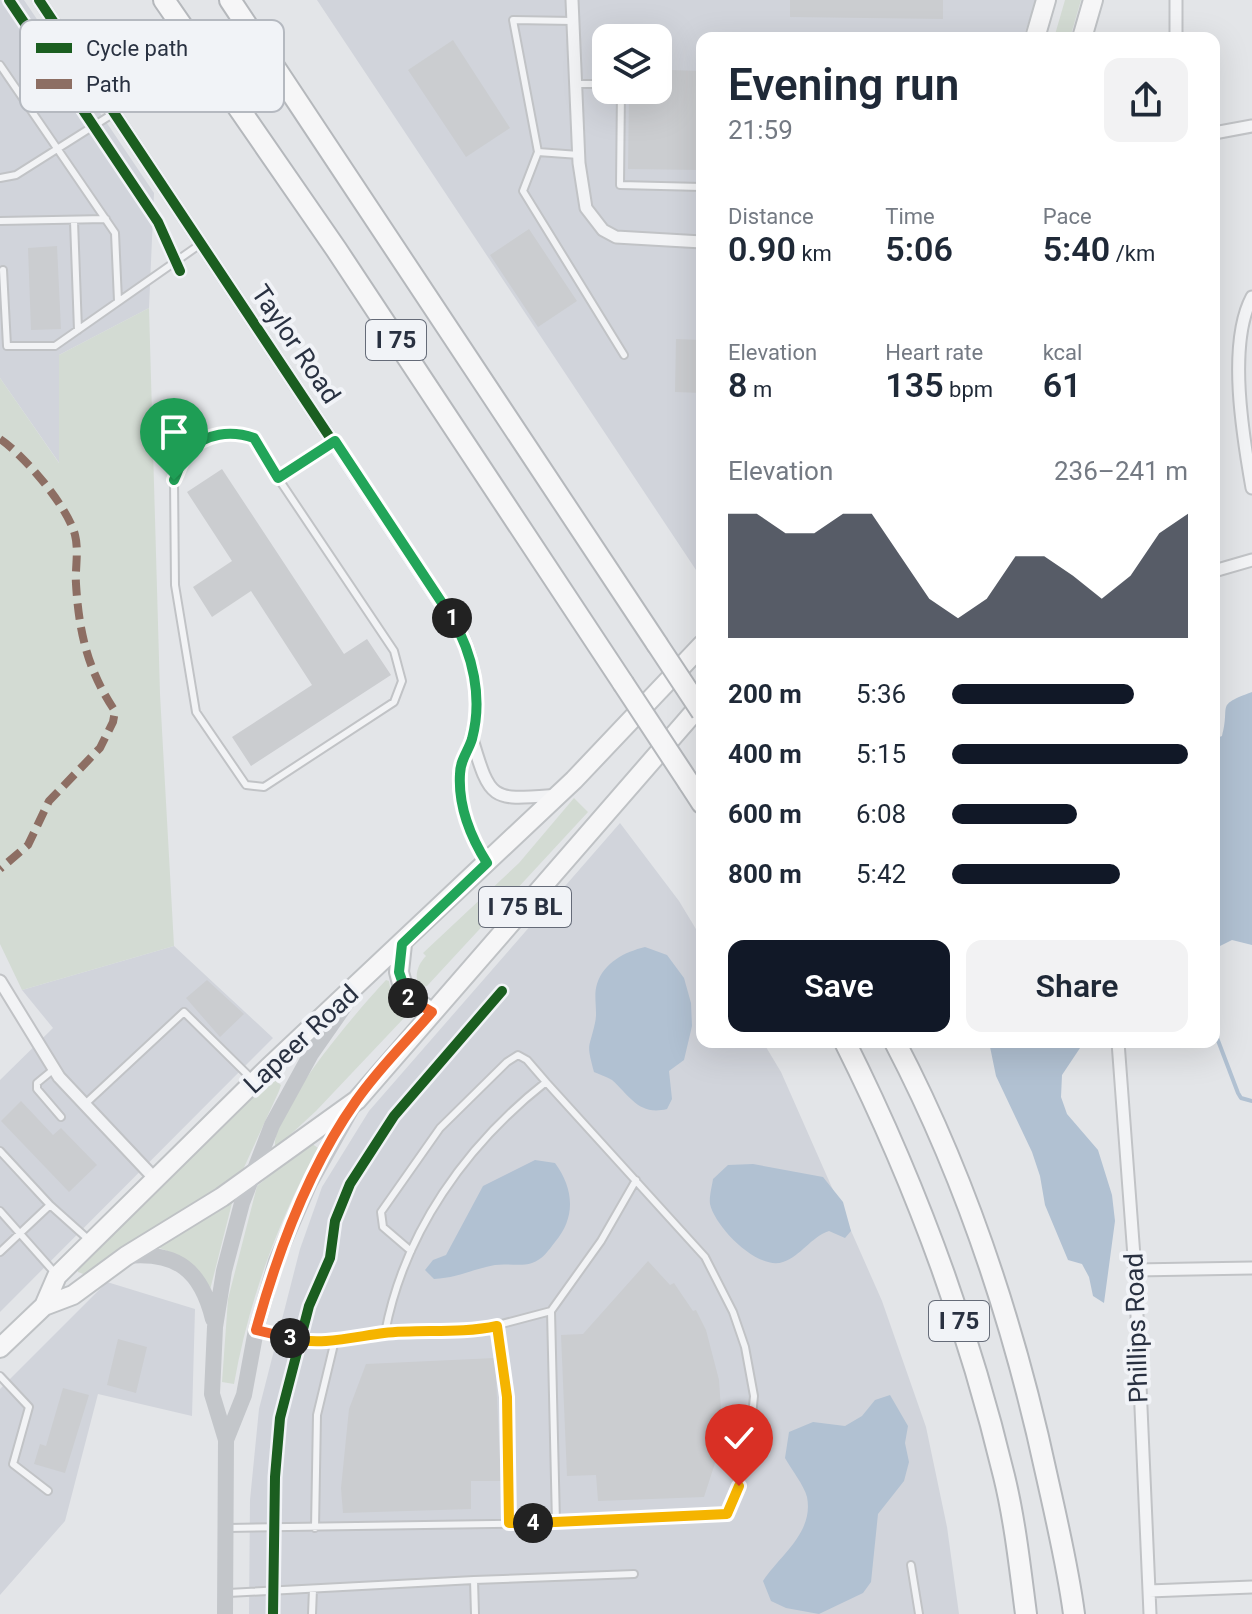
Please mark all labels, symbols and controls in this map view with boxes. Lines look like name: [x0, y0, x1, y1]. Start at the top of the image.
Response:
legend: [20, 20, 284, 112]
map controls: [592, 24, 672, 104]
button: layers: [592, 24, 672, 104]
text: Cycle path: [86, 36, 188, 61]
button: share: [1104, 58, 1188, 142]
text: Evening run: [728, 59, 959, 111]
text: Path: [86, 72, 131, 97]
text: 21:59: [728, 115, 793, 145]
text: Distance: [728, 204, 814, 229]
text: Time: [885, 204, 935, 229]
text: Pace: [1043, 204, 1092, 229]
text: 0.90: [728, 229, 796, 269]
text: 5:06: [885, 229, 953, 269]
text: 5:40: [1043, 229, 1110, 269]
text: km: [796, 241, 832, 266]
text: /km: [1110, 241, 1155, 266]
street label: Taylor Road: [245, 279, 347, 409]
road number: I 75: [366, 320, 426, 360]
text: Elevation: [728, 340, 817, 365]
text: Heart rate: [885, 340, 983, 365]
text: kcal: [1043, 340, 1082, 365]
text: 8: [728, 365, 747, 405]
text: 135: [885, 365, 944, 405]
text: 61: [1043, 365, 1082, 405]
text: m: [747, 377, 772, 402]
text: bpm: [944, 377, 993, 402]
pin: [140, 398, 208, 480]
icon: arrive: [152, 410, 196, 454]
text: Elevation: [728, 456, 833, 486]
text: 236–241 m: [1054, 456, 1188, 486]
pin: 1: [432, 598, 472, 638]
text: 1: [446, 605, 458, 630]
text: 200 m: [728, 679, 802, 709]
text: 5:36: [856, 679, 906, 709]
text: 400 m: [728, 739, 802, 769]
text: 5:15: [856, 739, 906, 769]
text: 600 m: [728, 799, 802, 829]
text: 6:08: [856, 799, 906, 829]
text: 800 m: [728, 859, 802, 889]
text: 5:42: [856, 859, 906, 889]
road number: I 75 BL: [479, 887, 571, 927]
button: Save: [728, 940, 950, 1032]
button: Share: [966, 940, 1188, 1032]
pin: 2: [388, 978, 428, 1018]
street label: Lapeer Road: [238, 979, 364, 1099]
text: 2: [402, 985, 414, 1010]
street label: Phillips Road: [1118, 1252, 1154, 1404]
road number: I 75: [929, 1301, 989, 1341]
pin: 3: [270, 1318, 310, 1358]
text: 3: [284, 1325, 296, 1350]
pin: [705, 1404, 773, 1486]
icon: check: [717, 1416, 761, 1460]
pin: 4: [513, 1503, 553, 1543]
text: 4: [527, 1510, 539, 1535]

